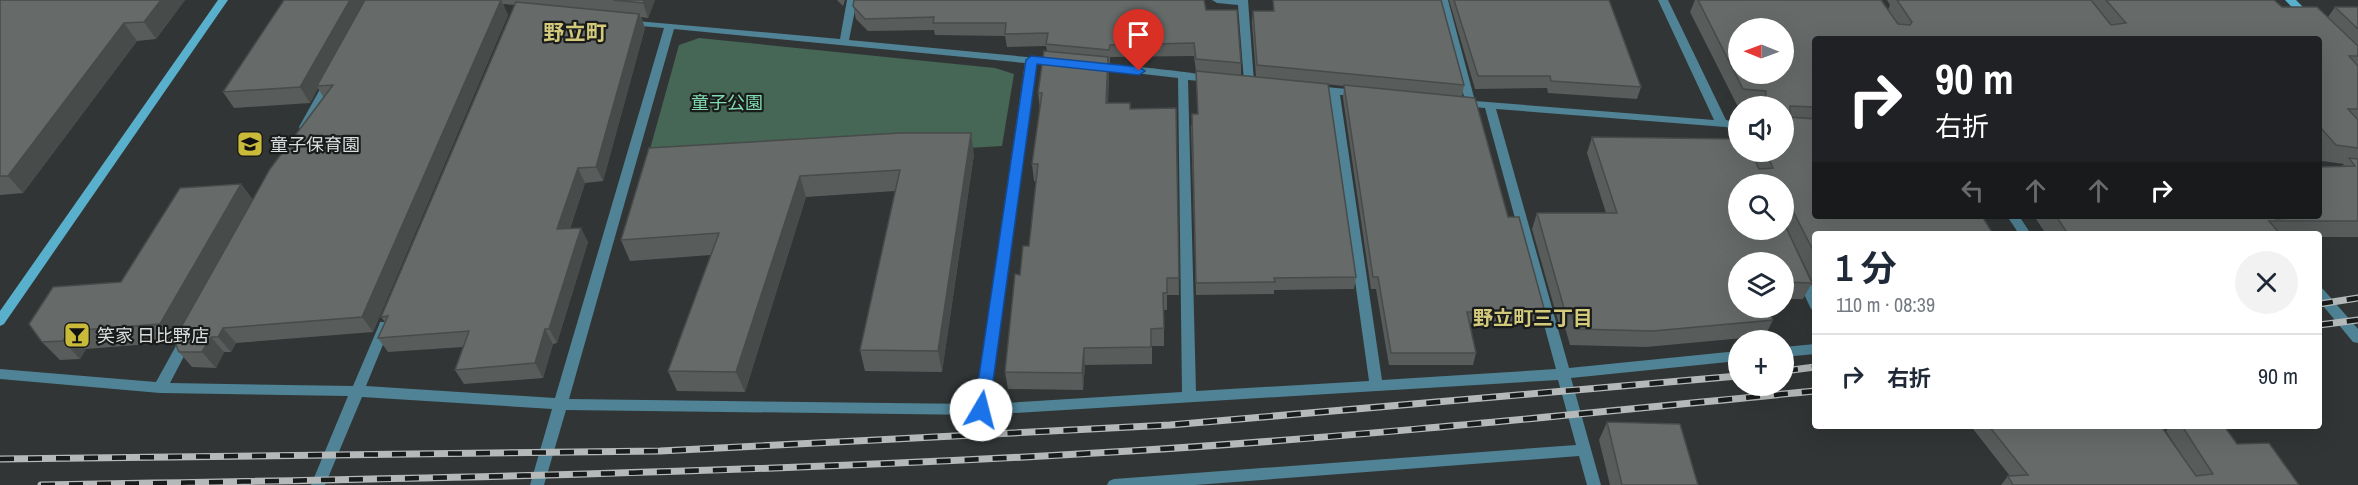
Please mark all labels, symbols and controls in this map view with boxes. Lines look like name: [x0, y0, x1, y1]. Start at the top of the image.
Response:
pin: [1113, 9, 1164, 71]
district label: 野立町: [544, 18, 607, 47]
icon: arrive: [1122, 18, 1155, 51]
north arrow: [1728, 18, 1794, 84]
map controls: [1728, 18, 1794, 396]
text: 90 m: [1935, 51, 2014, 107]
icon: right: [1836, 60, 1914, 138]
park label: 童子公園: [691, 90, 763, 115]
button: sound: [1728, 96, 1794, 162]
text: 右折: [1935, 108, 1989, 144]
school or university icon: 童子保育園: [235, 129, 265, 159]
place label: 童子保育園: [270, 132, 360, 157]
button: search: [1728, 174, 1794, 240]
icon: left: [1956, 174, 1989, 207]
icon: ahead: [2019, 174, 2052, 207]
icon: ahead: [2082, 174, 2115, 207]
icon: right: [2145, 174, 2178, 207]
text: 1 分: [1836, 244, 1897, 292]
button: close: [2235, 251, 2298, 314]
button: layers: [1728, 252, 1794, 318]
text: 110 m · 08:39: [1836, 291, 1935, 318]
district label: 野立町三丁目: [1473, 304, 1593, 331]
bar icon: 笑家 日比野店: [62, 320, 92, 350]
place label: 笑家 日比野店: [97, 323, 209, 348]
button: +: [1728, 330, 1794, 396]
icon: right: [1836, 360, 1869, 393]
text: 90 m: [2258, 361, 2298, 391]
text: 右折: [1887, 363, 1931, 393]
position arrow: [949, 378, 1013, 442]

